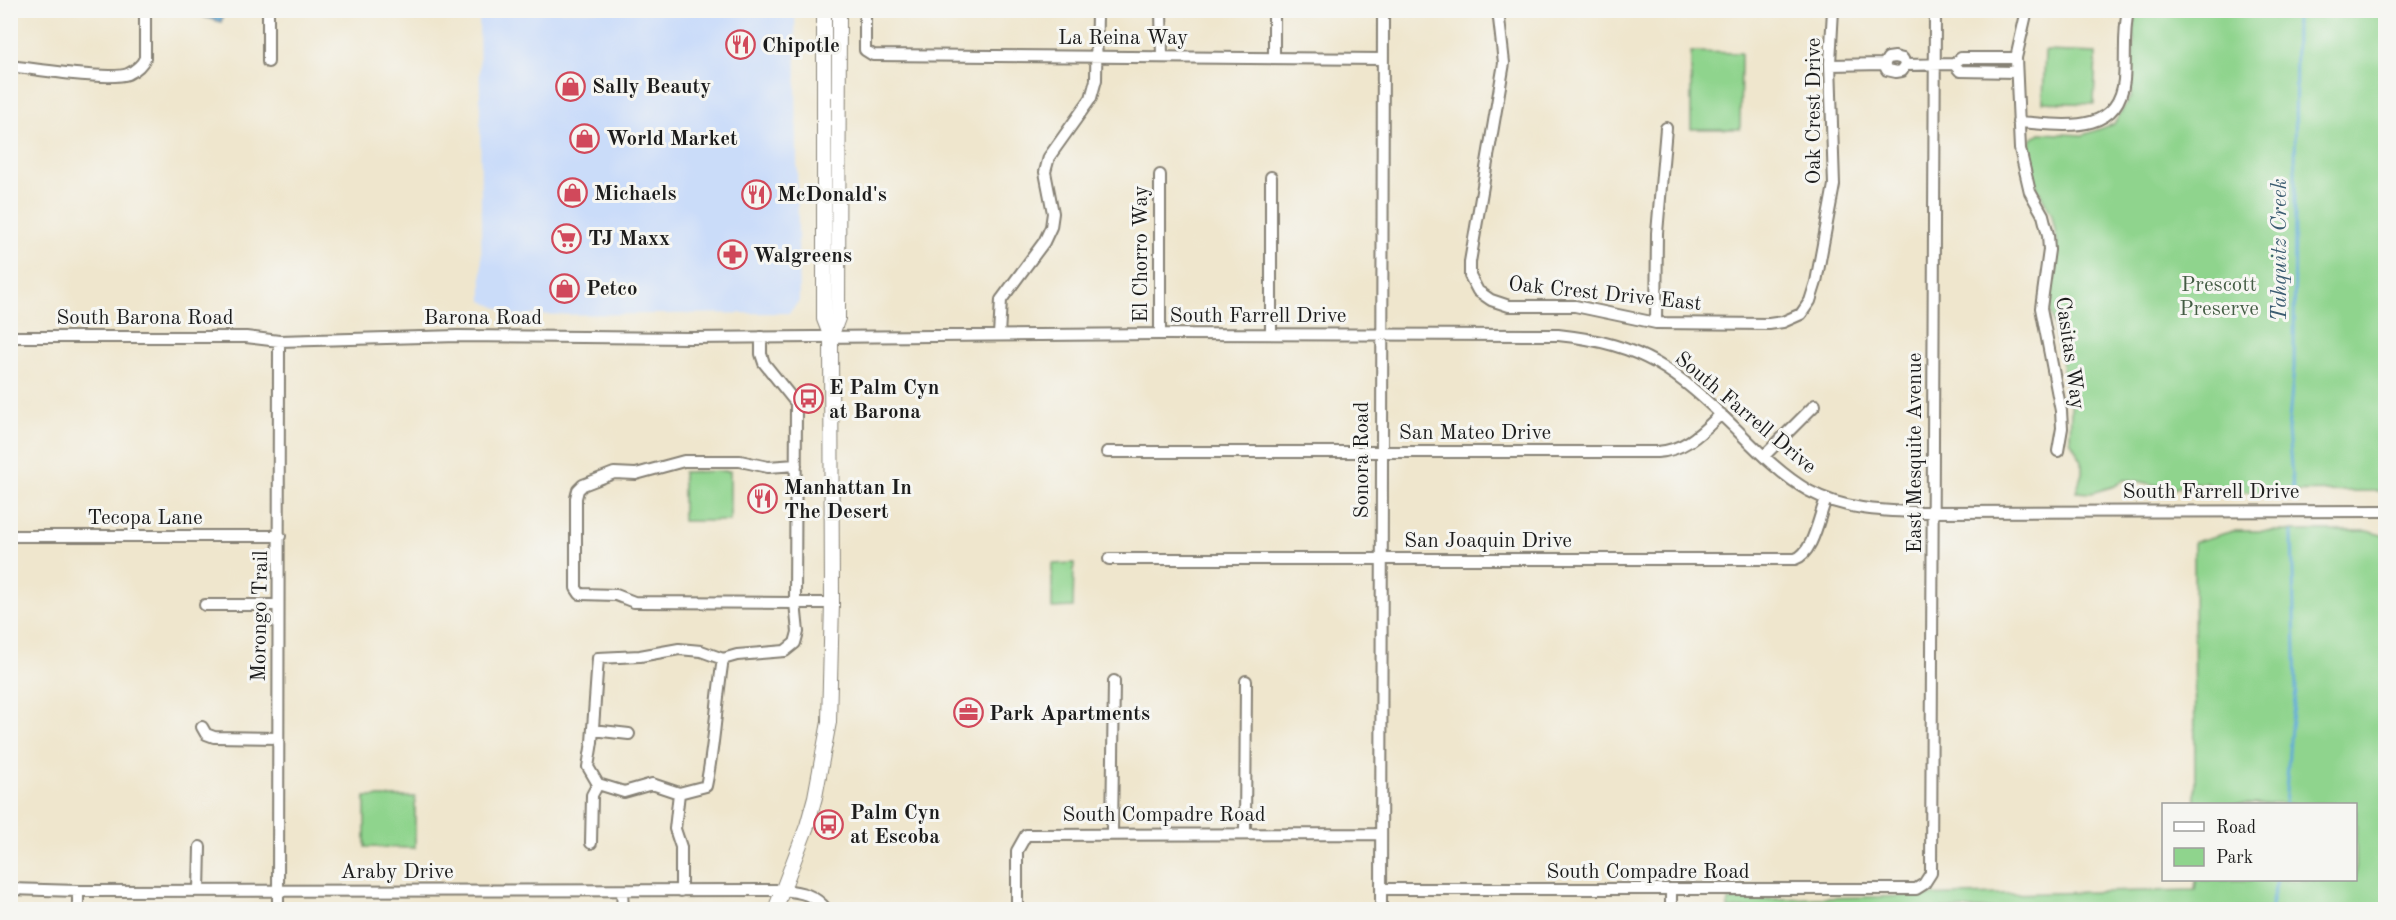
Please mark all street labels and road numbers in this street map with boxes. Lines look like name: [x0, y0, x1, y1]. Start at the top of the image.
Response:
street label: La Reina Way: [1058, 28, 1188, 49]
street label: Oak Crest Drive: [1804, 38, 1825, 185]
street label: El Chorro Way: [1131, 185, 1152, 323]
street label: Oak Crest Drive East: [1507, 274, 1703, 315]
street label: Casitas Way: [2051, 295, 2088, 411]
street label: South Farrell Drive: [1169, 306, 1347, 327]
street label: South Barona Road: [56, 308, 234, 329]
street label: Barona Road: [424, 308, 542, 329]
street label: South Farrell Drive: [1670, 348, 1820, 478]
street label: East Mesquite Avenue: [1905, 353, 1926, 553]
street label: Sonora Road: [1352, 402, 1373, 518]
street label: San Mateo Drive: [1399, 423, 1551, 444]
street label: South Farrell Drive: [2122, 482, 2300, 503]
street label: Tecopa Lane: [87, 508, 203, 529]
street label: San Joaquin Drive: [1404, 531, 1572, 552]
street label: Morongo Trail: [249, 550, 272, 682]
street label: South Compadre Road: [1062, 805, 1266, 826]
street label: Araby Drive: [340, 862, 454, 883]
street label: South Compadre Road: [1546, 862, 1750, 883]

